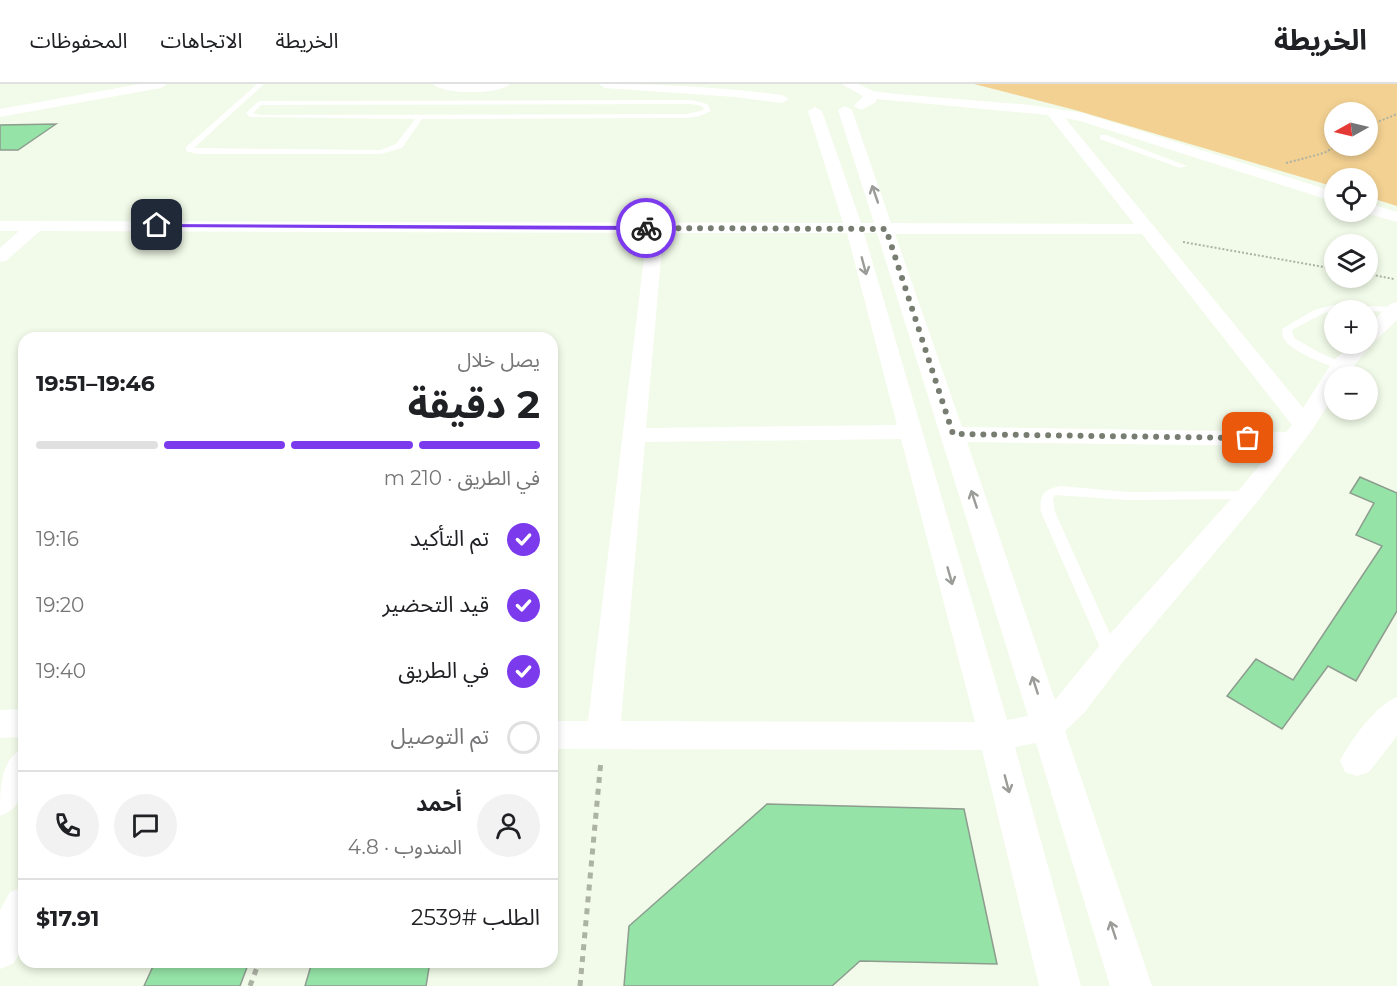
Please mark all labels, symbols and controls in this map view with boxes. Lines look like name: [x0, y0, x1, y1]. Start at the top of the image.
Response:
text: الخريطة: [1274, 23, 1367, 57]
text: المحفوظات: [30, 28, 127, 53]
text: الاتجاهات: [160, 28, 242, 53]
text: الخريطة: [275, 28, 338, 53]
north arrow: [1324, 102, 1378, 156]
map controls: [1324, 102, 1378, 420]
button: locate: [1324, 168, 1378, 222]
one-way arrow: [868, 185, 879, 204]
courier: [616, 198, 676, 258]
pin: [131, 199, 182, 250]
icon: home: [140, 208, 173, 241]
icon: bike: [630, 212, 663, 245]
button: layers: [1324, 234, 1378, 288]
one-way arrow: [859, 257, 870, 276]
button: +: [1324, 300, 1378, 354]
text: يصل خلال: [458, 348, 540, 372]
button: −: [1324, 366, 1378, 420]
text: 19:46–19:51: [36, 370, 155, 397]
text: 2 دقيقة: [408, 380, 540, 428]
pin: [1222, 412, 1273, 463]
icon: bag: [1231, 421, 1264, 454]
text: في الطريق · 210 m: [384, 466, 540, 490]
one-way arrow: [968, 490, 979, 509]
icon: check: [507, 523, 540, 556]
text: تم التأكيد: [410, 525, 489, 552]
text: 19:16: [36, 527, 79, 551]
one-way arrow: [944, 566, 956, 585]
icon: check: [507, 589, 540, 622]
text: قيد التحضير: [383, 591, 489, 618]
text: 19:20: [36, 593, 84, 617]
icon: check: [507, 655, 540, 688]
text: في الطريق: [398, 657, 489, 684]
text: 19:40: [36, 659, 86, 683]
one-way arrow: [1028, 676, 1039, 695]
text: تم التوصيل: [391, 723, 489, 750]
one-way arrow: [1002, 774, 1014, 793]
text: أحمد: [416, 790, 462, 817]
button: phone: [36, 794, 99, 857]
button: chat: [114, 794, 177, 857]
button: person: [477, 794, 540, 857]
text: المندوب · 4.8: [348, 835, 462, 859]
text: الطلب #2539: [411, 904, 540, 931]
text: $17.91: [36, 905, 99, 932]
one-way arrow: [1107, 921, 1118, 940]

